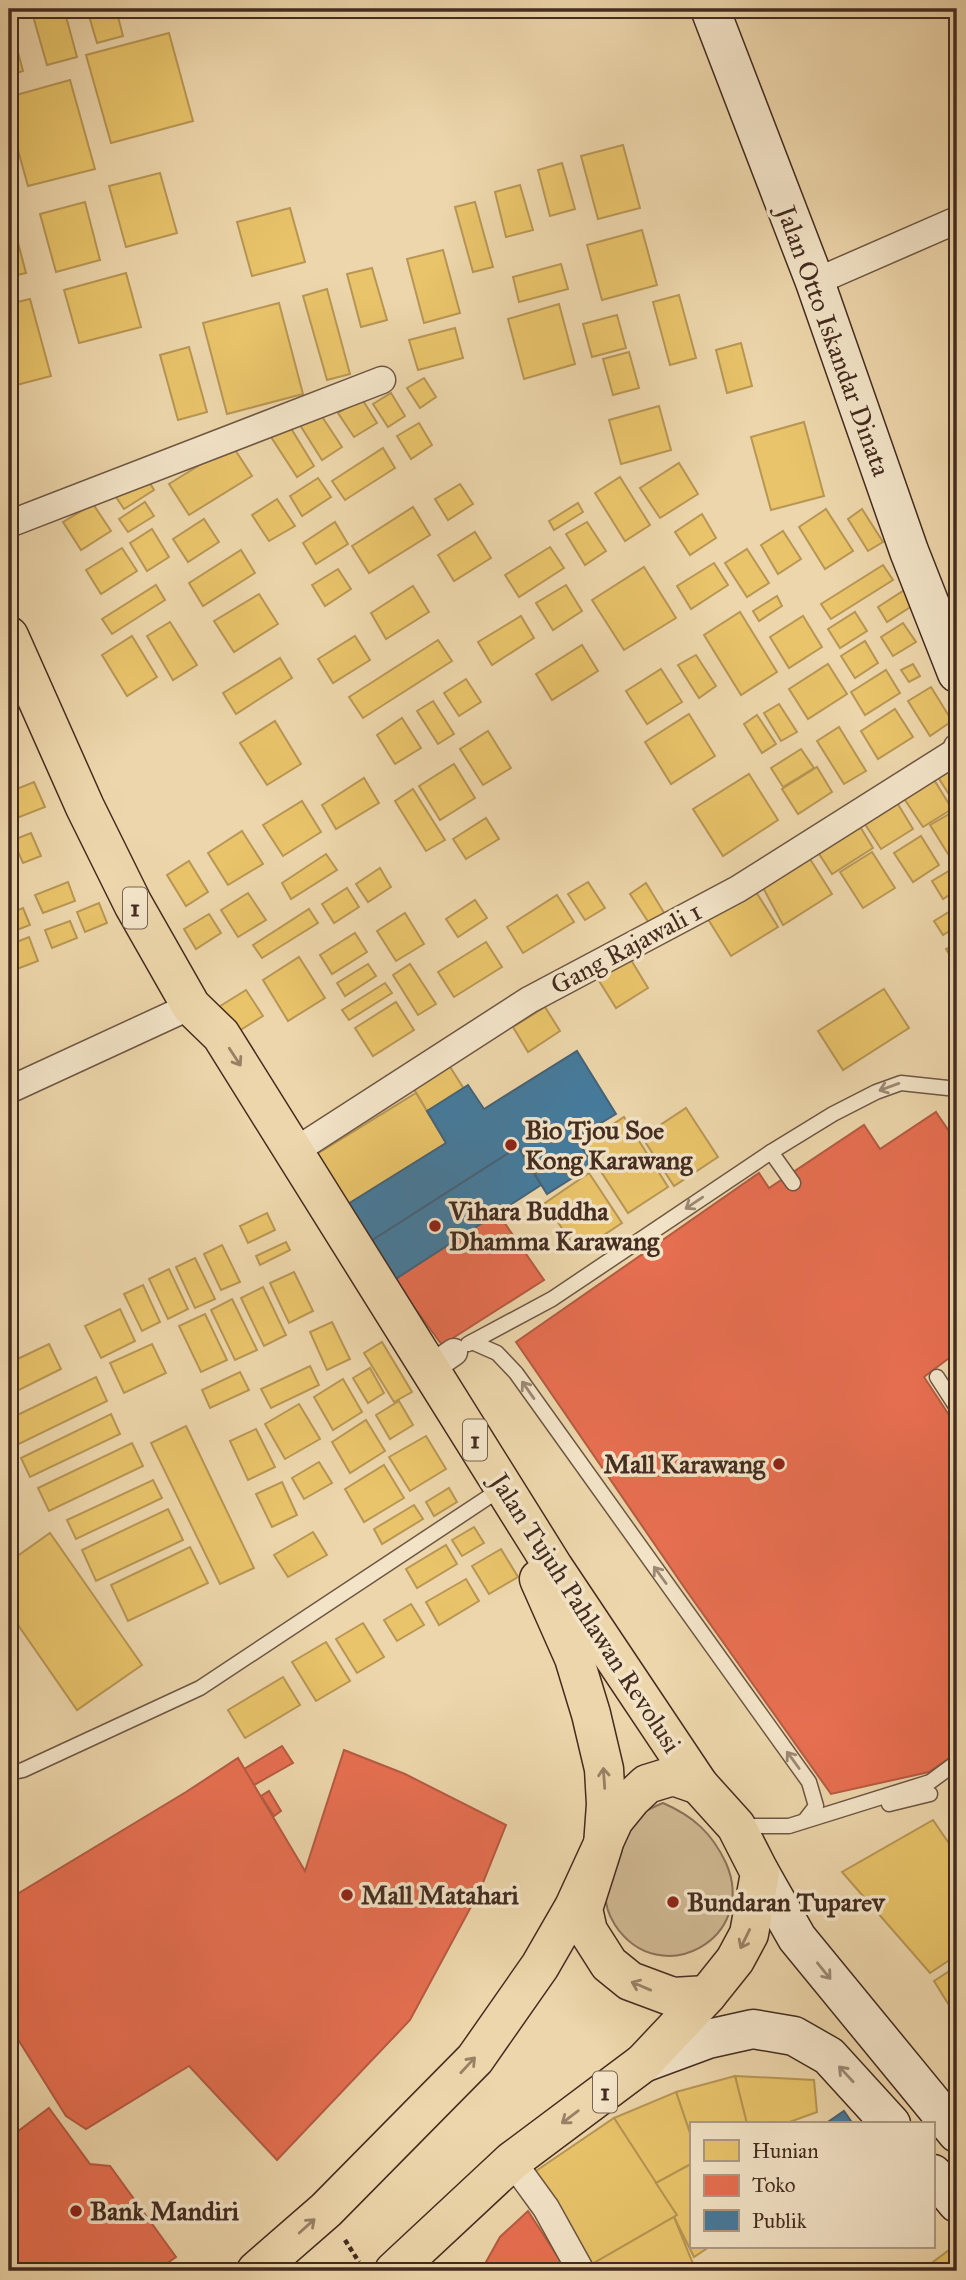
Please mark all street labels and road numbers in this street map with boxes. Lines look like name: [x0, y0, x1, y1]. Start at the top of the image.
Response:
street label: Jalan Otto Iskandar Dinata: [769, 199, 898, 481]
road number: 1: [123, 888, 147, 928]
street label: Gang Rajawali 1: [545, 895, 707, 1001]
road number: 1: [463, 1420, 487, 1460]
street label: Jalan Tujuh Pahlawan Revolusi: [482, 1465, 688, 1759]
road number: 1: [593, 2071, 617, 2112]

